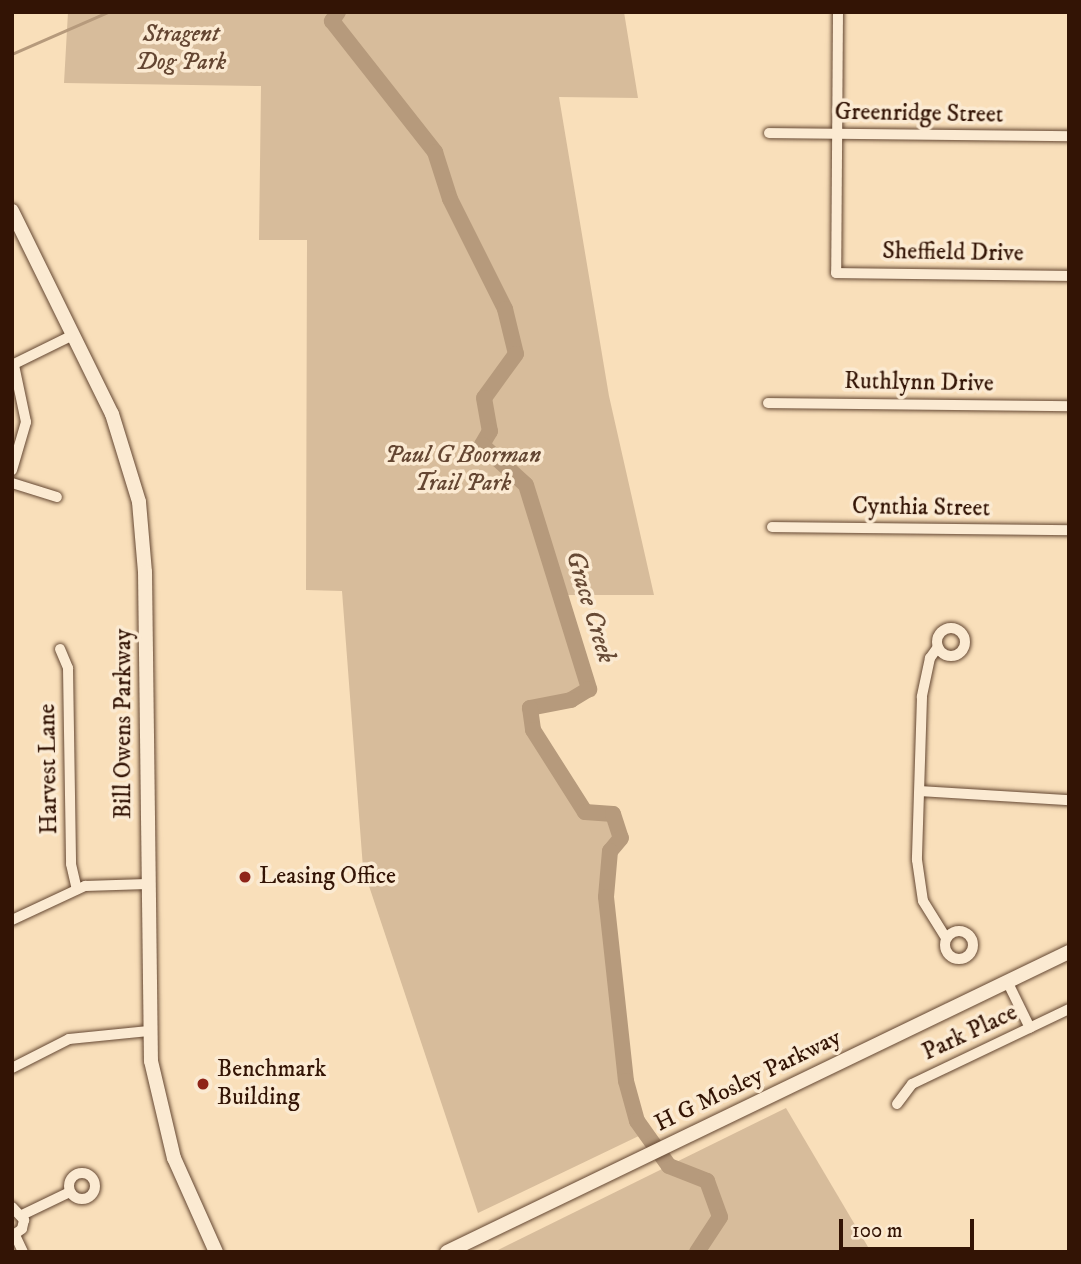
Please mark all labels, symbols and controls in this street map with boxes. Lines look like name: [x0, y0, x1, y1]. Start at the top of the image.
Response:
park label: Stragent Dog Park: [136, 21, 226, 77]
street label: Greenridge Street: [834, 98, 1004, 130]
street label: Sheffield Drive: [882, 237, 1024, 269]
street label: Ruthlynn Drive: [844, 367, 994, 399]
park label: Paul G Boorman Trail Park: [385, 442, 541, 498]
street label: Cynthia Street: [852, 492, 990, 524]
water label: Grace Creek: [558, 547, 622, 667]
street label: Bill Owens Parkway: [110, 629, 138, 819]
street label: Harvest Lane: [33, 703, 65, 835]
place label: Leasing Office: [259, 863, 396, 891]
marker: Leasing Office: [237, 869, 253, 885]
street label: Park Place: [918, 999, 1022, 1067]
street label: H G Mosley Parkway: [650, 1023, 846, 1139]
place label: Benchmark Building: [217, 1056, 326, 1112]
marker: Benchmark Building: [195, 1076, 211, 1092]
scale bar: [843, 1204, 978, 1248]
text: 100 m: [852, 1218, 903, 1244]

